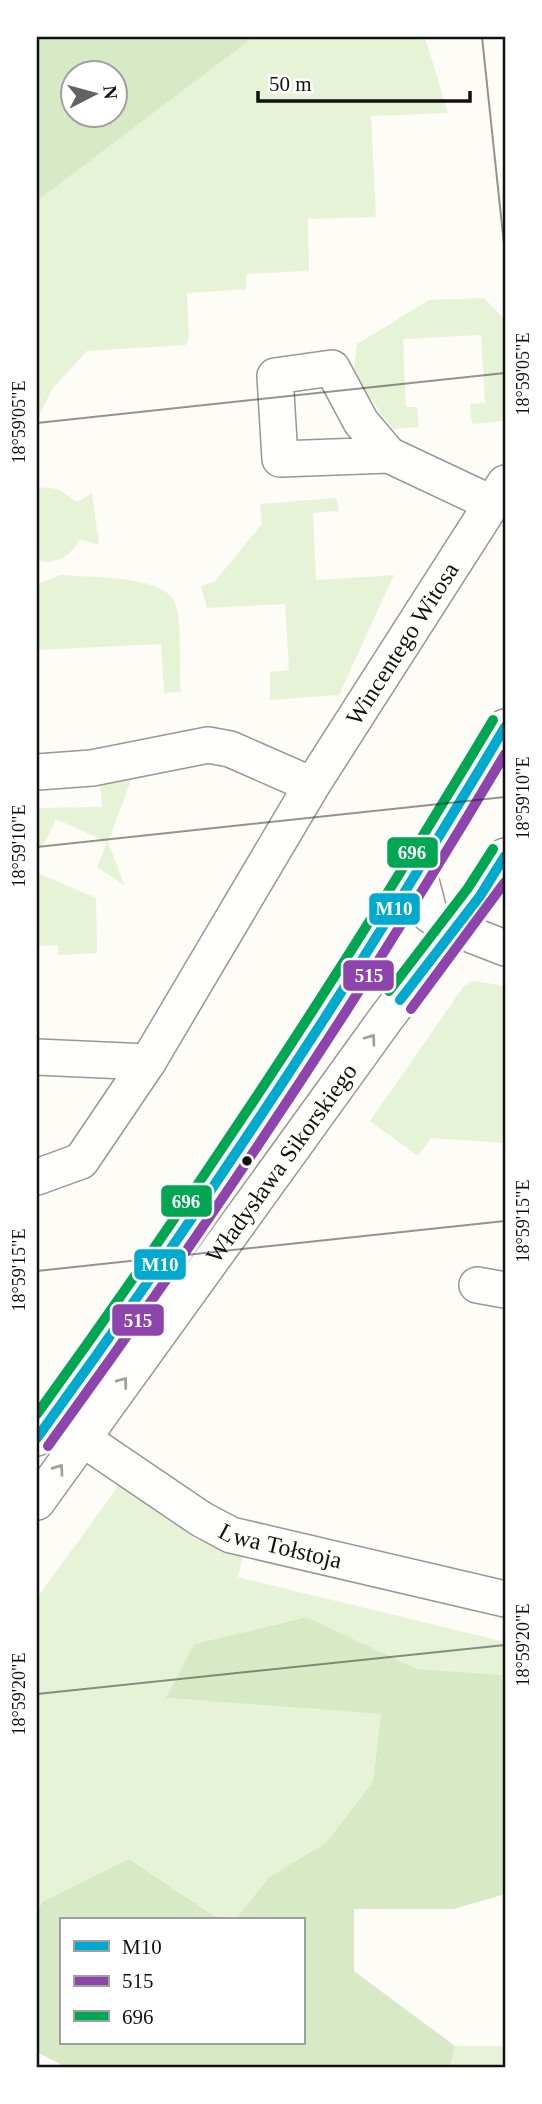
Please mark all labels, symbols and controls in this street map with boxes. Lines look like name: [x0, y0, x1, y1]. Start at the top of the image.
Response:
north arrow: [60, 60, 130, 130]
scale bar: [258, 60, 470, 104]
text: 50 m: [269, 72, 312, 96]
text: N: [99, 84, 122, 100]
text: 18°59'05"E: [513, 333, 533, 415]
text: 18°59'05"E: [9, 381, 29, 463]
street label: Wincentego Witosa: [341, 557, 464, 730]
text: 18°59'10"E: [513, 757, 533, 839]
text: 18°59'10"E: [9, 805, 29, 887]
line badge: 696: [386, 836, 439, 869]
text: 696: [398, 842, 426, 863]
line badge: M10: [368, 892, 421, 926]
text: M10: [376, 898, 412, 919]
line badge: 515: [342, 959, 395, 992]
text: 515: [355, 965, 383, 986]
one-way arrow: [363, 1034, 375, 1046]
street label: Władysława Sikorskiego: [201, 1058, 362, 1268]
unlabelled marker: [240, 1154, 254, 1168]
text: 18°59'15"E: [513, 1180, 533, 1262]
line badge: 696: [160, 1184, 213, 1218]
text: 696: [172, 1191, 200, 1212]
text: 18°59'15"E: [9, 1229, 29, 1311]
line badge: M10: [133, 1248, 187, 1281]
text: M10: [142, 1254, 178, 1275]
line badge: 515: [111, 1303, 165, 1337]
text: 515: [124, 1310, 152, 1331]
one-way arrow: [115, 1377, 127, 1389]
one-way arrow: [51, 1464, 63, 1477]
street label: Lwa Tołstoja: [214, 1518, 345, 1574]
text: 18°59'20"E: [513, 1604, 533, 1686]
text: 18°59'20"E: [9, 1653, 29, 1735]
legend: [60, 1918, 304, 2044]
text: M10: [122, 1935, 162, 1959]
text: 515: [122, 1969, 154, 1993]
text: 696: [122, 2005, 154, 2029]

